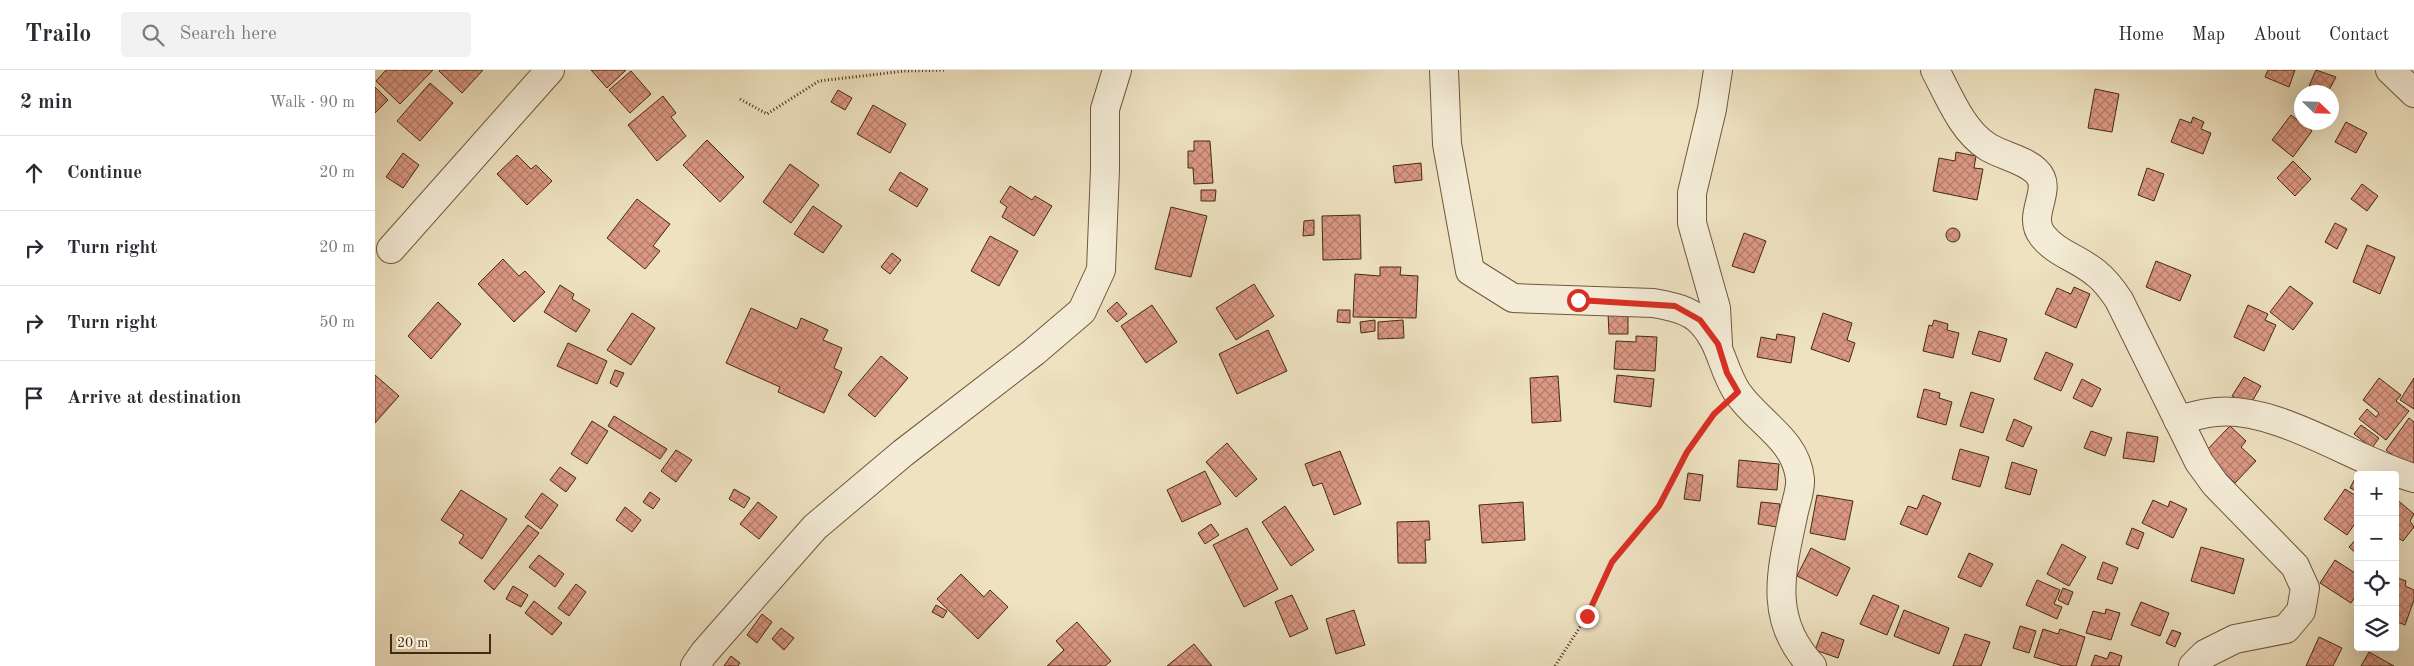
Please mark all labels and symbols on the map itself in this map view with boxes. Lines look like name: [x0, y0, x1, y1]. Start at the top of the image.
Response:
north arrow: [2294, 85, 2339, 130]
route start: [1567, 289, 1590, 312]
route end: [1576, 605, 1599, 628]
scale bar: [390, 631, 491, 654]

